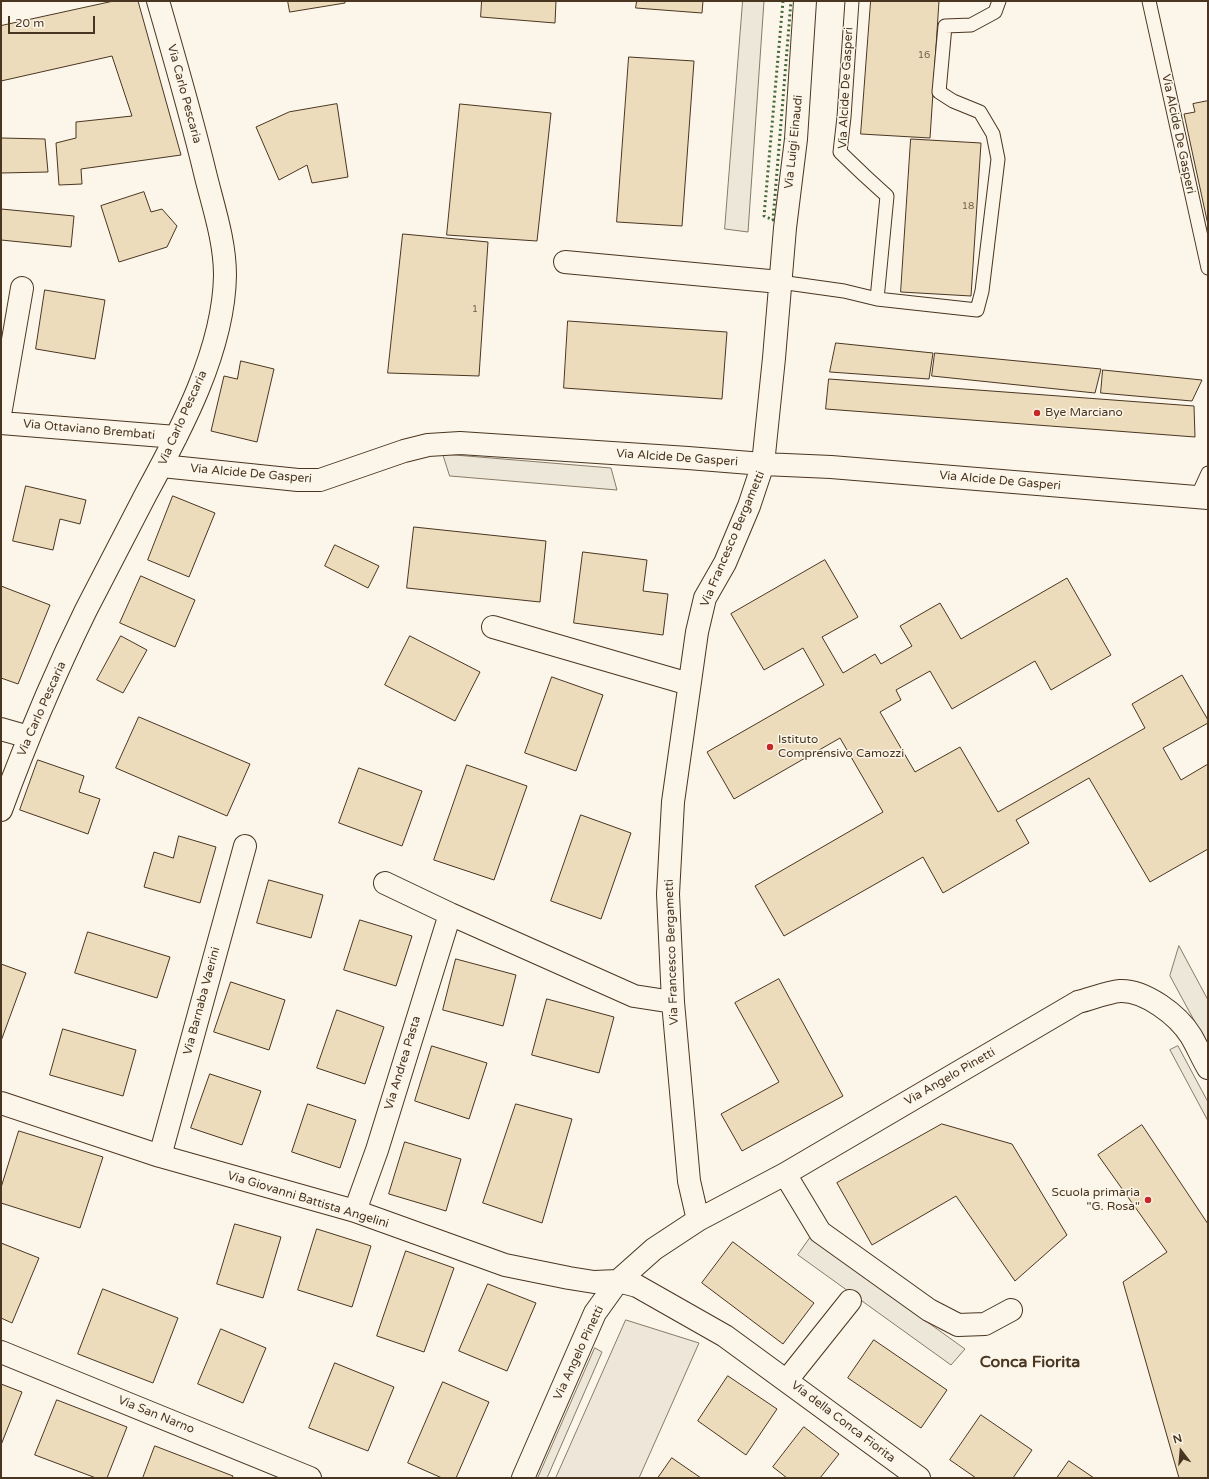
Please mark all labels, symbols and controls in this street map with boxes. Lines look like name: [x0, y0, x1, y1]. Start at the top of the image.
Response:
scale bar: [10, 8, 97, 34]
text: 20 m: [15, 16, 44, 30]
street label: Via Alcide De Gasperi: [836, 27, 856, 149]
street label: Via Carlo Pescaria: [164, 43, 204, 145]
house number: 16: [918, 49, 930, 61]
street label: Via Alcide De Gasperi: [1158, 73, 1198, 195]
street label: Via Luigi Einaudi: [782, 94, 806, 190]
house number: 18: [962, 200, 974, 212]
house number: 1: [472, 303, 478, 315]
street label: Via Carlo Pescaria: [156, 368, 210, 468]
place label: Bye Marciano: [1045, 406, 1123, 420]
marker: Bye Marciano: [1032, 408, 1042, 418]
street label: Via Ottaviano Brembati: [22, 417, 156, 443]
street label: Via Alcide De Gasperi: [616, 447, 738, 469]
street label: Via Alcide De Gasperi: [190, 462, 312, 486]
street label: Via Francesco Bergametti: [698, 469, 768, 609]
street label: Via Alcide De Gasperi: [939, 469, 1061, 493]
street label: Via Carlo Pescaria: [15, 659, 69, 759]
place label: Istituto Comprensivo Camozzi: [778, 733, 904, 761]
marker: Istituto Comprensivo Camozzi: [765, 742, 775, 752]
street label: Via Francesco Bergametti: [662, 879, 682, 1025]
street label: Via Barnaba Vaerini: [181, 945, 223, 1057]
street label: Via Andrea Pasta: [382, 1014, 424, 1112]
street label: Via Angelo Pinetti: [902, 1045, 998, 1109]
street label: Via Giovanni Battista Angelini: [225, 1169, 391, 1231]
place label: Scuola primaria "G. Rosa": [1052, 1186, 1140, 1214]
marker: Scuola primaria "G. Rosa": [1143, 1195, 1153, 1205]
street label: Via Angelo Pinetti: [551, 1304, 607, 1402]
district label: Conca Fiorita: [980, 1353, 1080, 1373]
street label: Via della Conca Fiorita: [788, 1378, 898, 1466]
street label: Via San Narno: [116, 1393, 196, 1437]
north arrow: [1161, 1431, 1201, 1471]
text: N: [1172, 1432, 1184, 1446]

